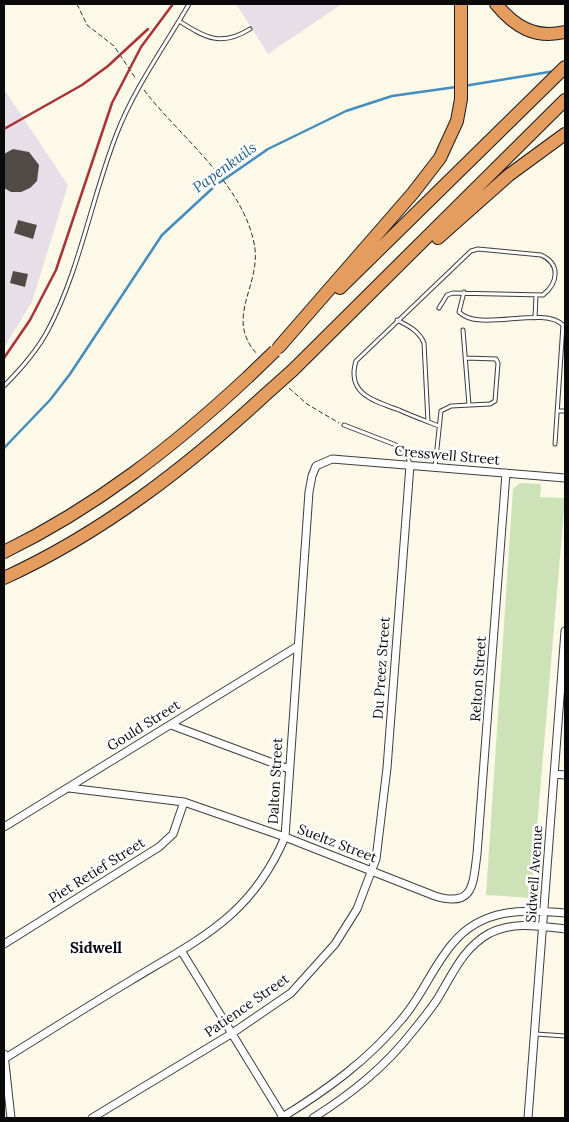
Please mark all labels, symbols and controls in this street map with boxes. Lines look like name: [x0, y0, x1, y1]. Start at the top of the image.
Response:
water label: Papenkuils: [190, 139, 260, 197]
street label: Cresswell Street: [394, 443, 500, 469]
street label: Du Preez Street: [370, 616, 394, 720]
street label: Relton Street: [468, 636, 490, 722]
street label: Gould Street: [104, 697, 184, 755]
street label: Dalton Street: [265, 737, 287, 825]
street label: Sueltz Street: [295, 821, 379, 867]
street label: Sidwell Avenue: [523, 825, 547, 923]
street label: Piet Retief Street: [46, 835, 148, 907]
district label: Sidwell: [70, 940, 122, 958]
street label: Patience Street: [202, 971, 292, 1041]

